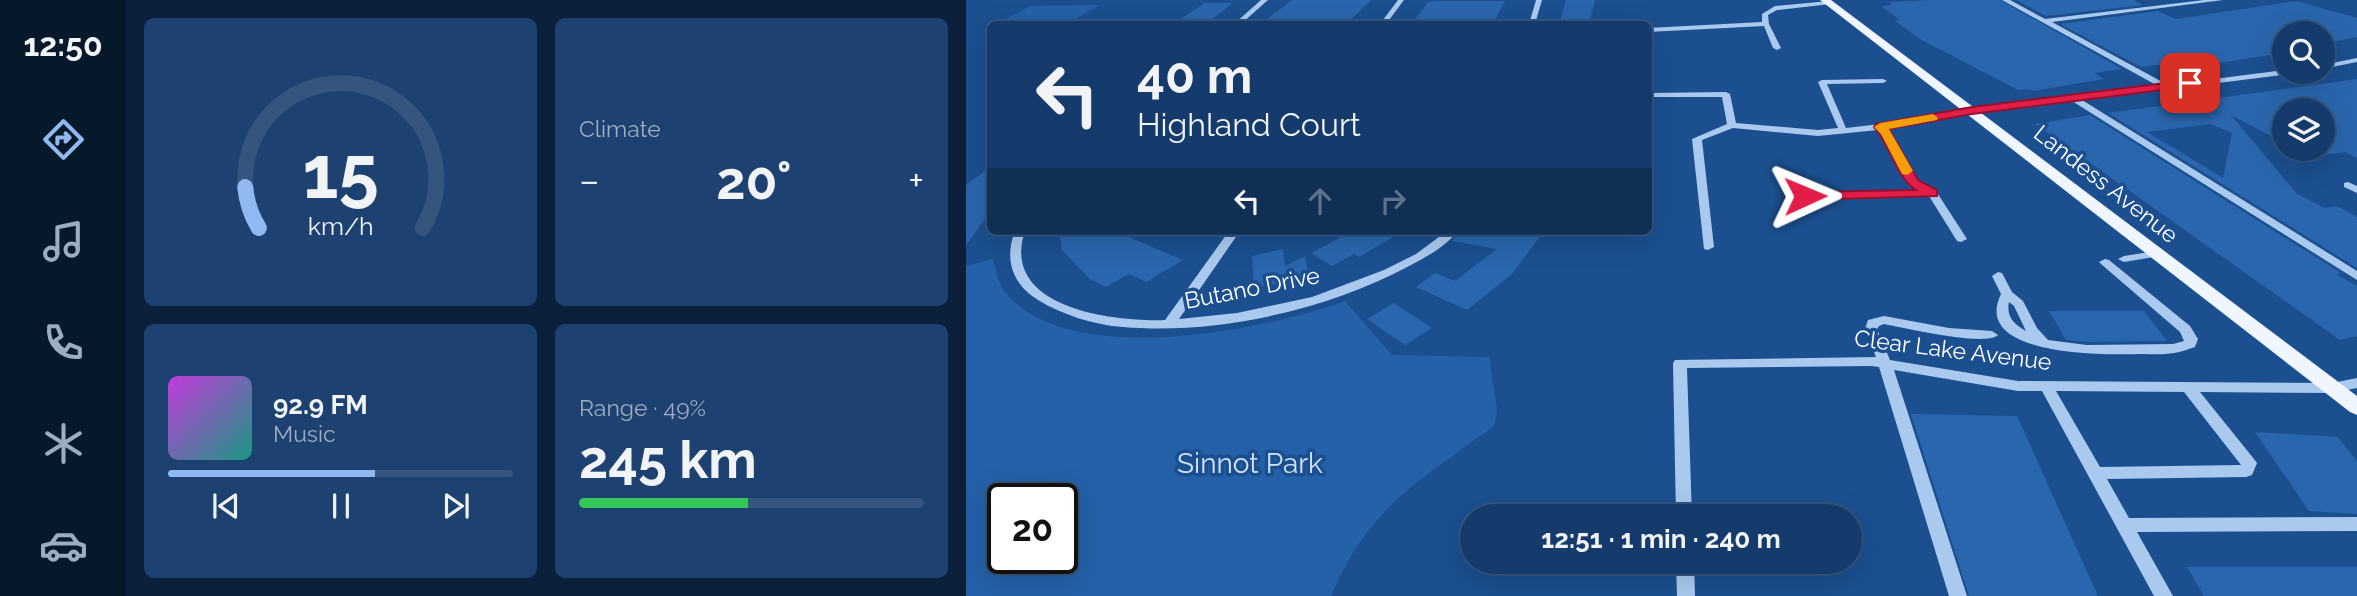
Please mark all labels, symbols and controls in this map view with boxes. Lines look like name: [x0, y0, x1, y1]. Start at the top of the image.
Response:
map controls: [2272, 21, 2335, 161]
button: search: [2272, 21, 2335, 84]
text: 12:50: [23, 26, 103, 63]
text: 40 m: [1137, 47, 1252, 104]
icon: left: [1022, 49, 1113, 140]
pin: [2160, 53, 2220, 113]
icon: arrive: [2171, 64, 2209, 102]
button: layers: [2272, 98, 2335, 161]
text: Highland Court: [1137, 106, 1361, 143]
icon: directions: [39, 115, 88, 164]
text: Climate: [579, 115, 661, 142]
street label: Landess Avenue: [2029, 119, 2184, 248]
text: 15: [302, 130, 379, 215]
text: 20°: [716, 150, 792, 211]
text: −: [579, 158, 599, 203]
text: +: [908, 158, 924, 203]
position arrow: [1768, 159, 1842, 233]
icon: left: [1228, 182, 1266, 220]
icon: ahead: [1301, 182, 1339, 220]
icon: right: [1374, 182, 1412, 220]
text: km/h: [308, 211, 373, 241]
icon: music: [39, 217, 88, 266]
street label: Butano Drive: [1182, 261, 1322, 314]
icon: phone: [39, 318, 88, 367]
street label: Clear Lake Avenue: [1853, 324, 2053, 375]
text: 92.9 FM: [273, 390, 368, 420]
text: Range · 49%: [579, 394, 706, 421]
icon: climate: [39, 419, 88, 468]
text: Music: [273, 420, 336, 447]
text: 245 km: [579, 429, 757, 490]
park label: Sinnot Park: [1177, 447, 1323, 480]
speed limit sign: 20: [987, 483, 1078, 574]
icon: previous: [207, 487, 245, 525]
icon: pause: [322, 487, 360, 525]
icon: next: [437, 487, 475, 525]
icon: car: [39, 521, 88, 570]
text: 12:51 · 1 min · 240 m: [1541, 524, 1781, 554]

